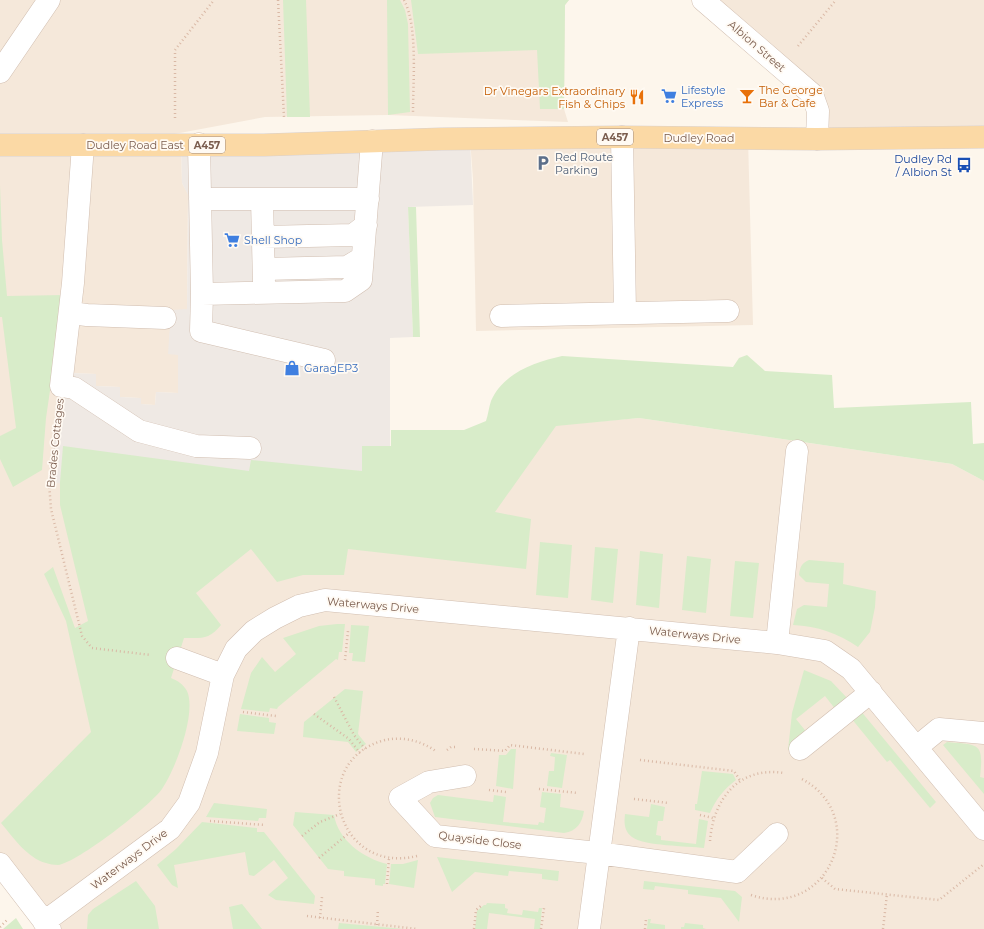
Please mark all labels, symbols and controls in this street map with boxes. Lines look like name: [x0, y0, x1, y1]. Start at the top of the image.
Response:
street label: Albion Street: [725, 17, 789, 75]
place label: Lifestyle Express: [681, 83, 726, 110]
place label: The George Bar & Cafe: [759, 83, 823, 110]
place label: Dr Vinegars Extraordinary Fish & Chips: [484, 84, 626, 111]
supermarket icon: Lifestyle Express: [660, 87, 678, 105]
bar icon: The George Bar & Cafe: [738, 87, 756, 105]
restaurant icon: Dr Vinegars Extraordinary Fish & Chips: [628, 88, 646, 106]
road number: A457: [597, 129, 633, 145]
street label: Dudley Road: [663, 131, 735, 145]
road number: A457: [189, 137, 225, 153]
street label: Dudley Road East: [86, 138, 184, 152]
place label: Red Route Parking: [555, 150, 613, 177]
place label: Dudley Rd / Albion St: [894, 152, 953, 179]
parking icon: Red Route Parking: [534, 154, 552, 172]
bus stop icon: Dudley Rd / Albion St: [955, 156, 973, 174]
supermarket icon: Shell Shop: [223, 231, 241, 249]
place label: Shell Shop: [244, 233, 302, 247]
shop icon: GaragEP3: [283, 359, 301, 377]
place label: GaragEP3: [304, 361, 358, 375]
street label: Brades Cottages: [43, 397, 67, 489]
street label: Waterways Drive: [326, 594, 420, 616]
street label: Waterways Drive: [648, 623, 742, 647]
street label: Waterways Drive: [88, 825, 170, 892]
street label: Quayside Close: [438, 828, 523, 852]

